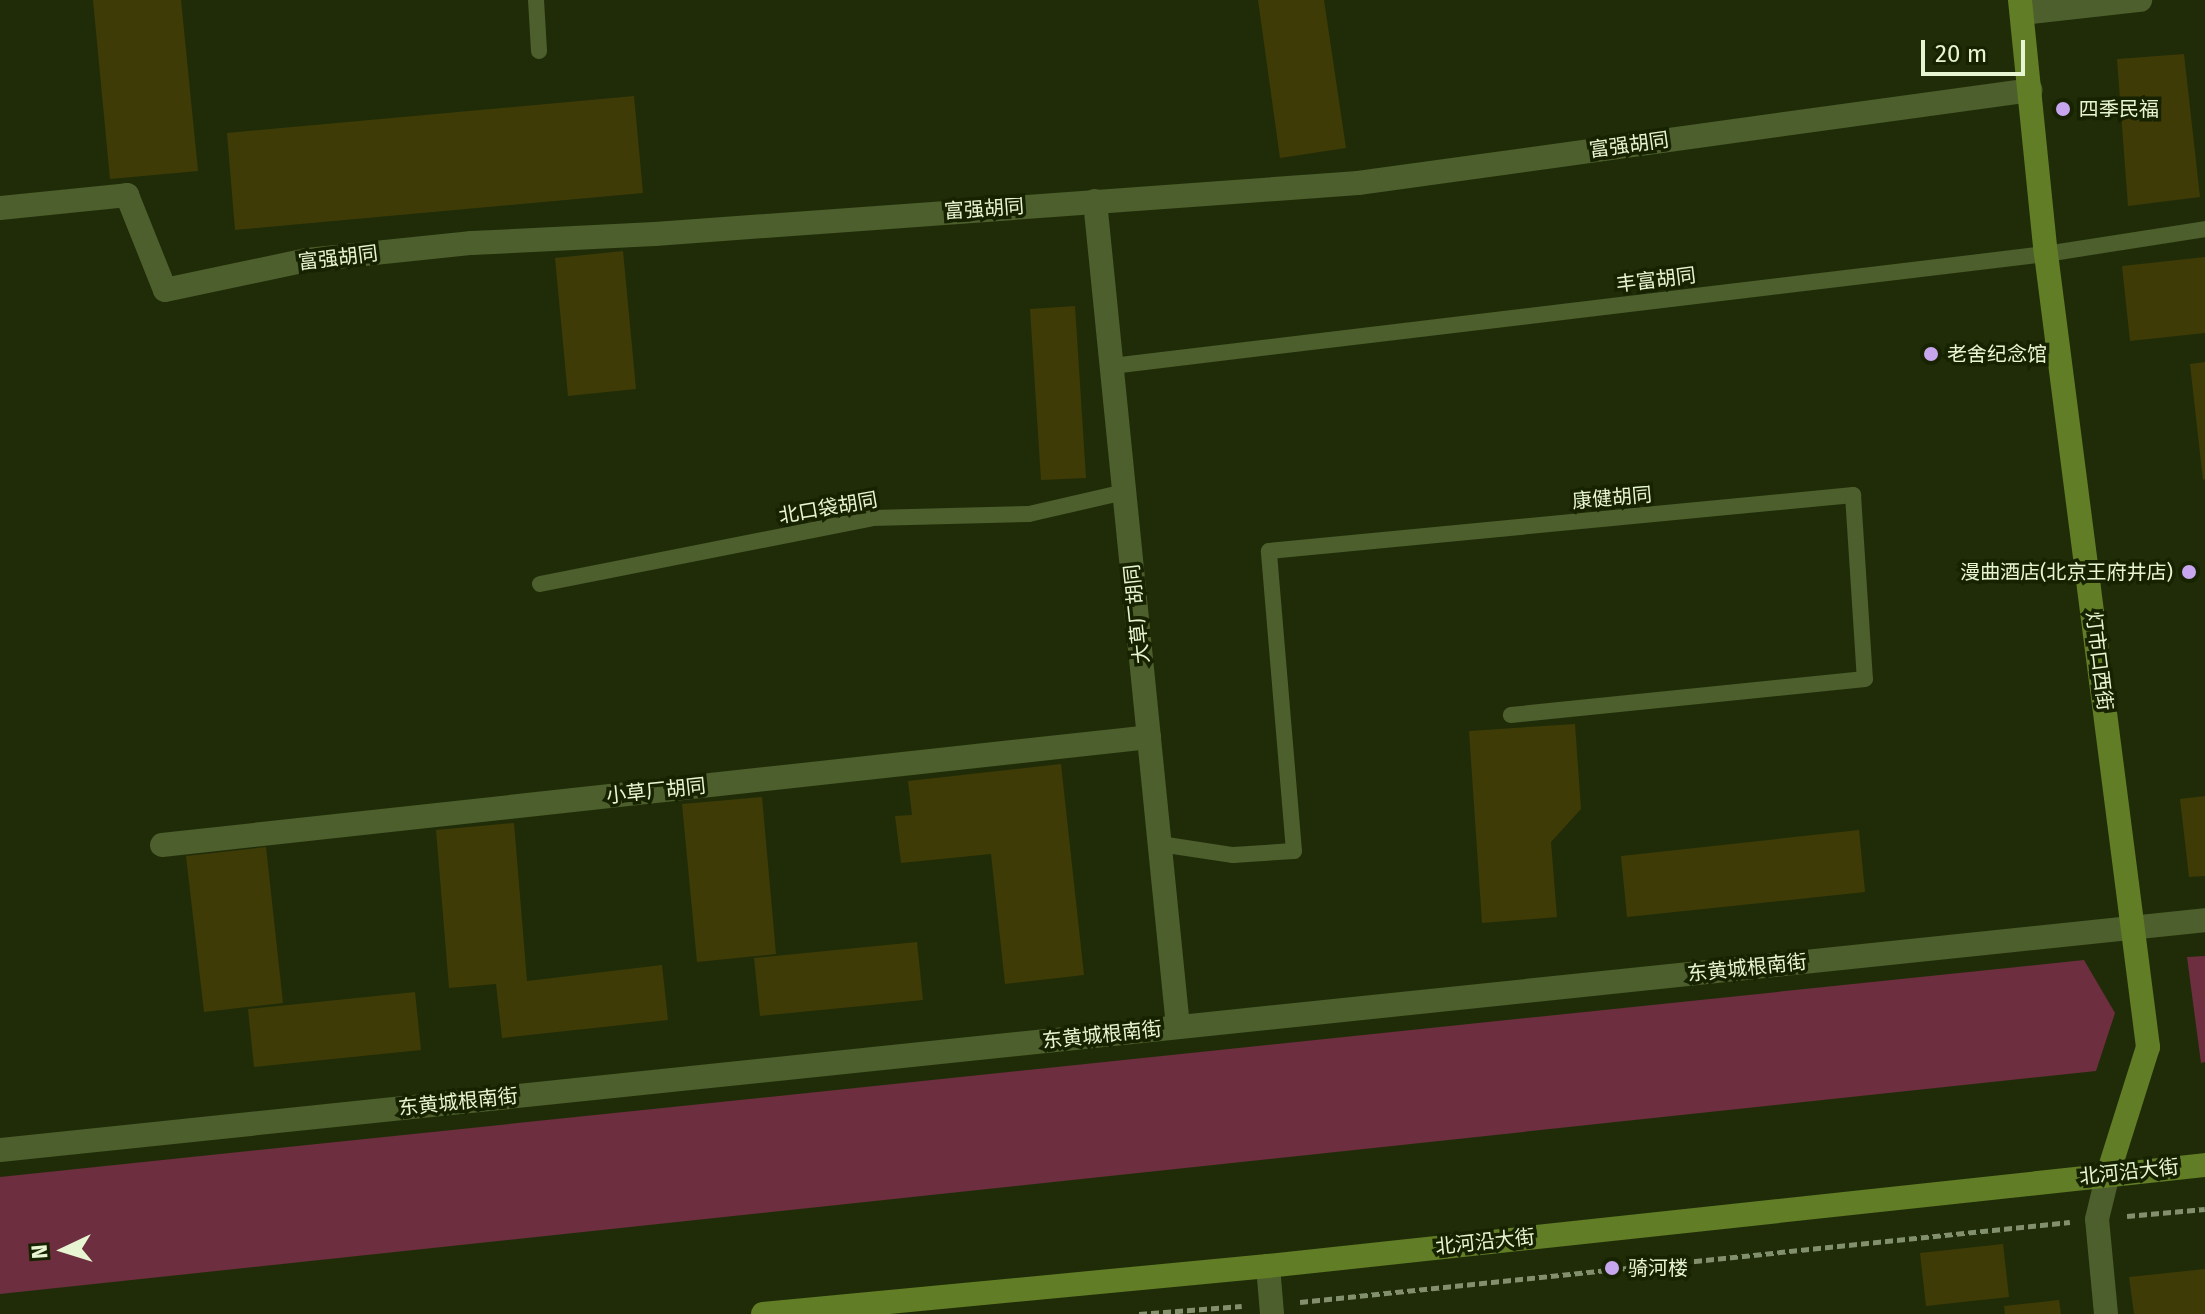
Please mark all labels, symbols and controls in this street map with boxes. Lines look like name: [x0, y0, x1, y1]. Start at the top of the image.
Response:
scale bar: [1925, 24, 2029, 74]
text: 20 m: [1935, 40, 1987, 68]
place label: 四季民福: [2079, 97, 2159, 121]
marker: 四季民福: [2054, 100, 2072, 118]
street label: 富强胡同: [1588, 128, 1670, 162]
street label: 富强胡同: [943, 194, 1025, 224]
street label: 富强胡同: [297, 241, 379, 275]
street label: 丰富胡同: [1615, 263, 1697, 297]
place label: 老舍纪念馆: [1947, 342, 2047, 366]
marker: 老舍纪念馆: [1922, 345, 1940, 363]
street label: 康健胡同: [1571, 483, 1653, 513]
street label: 北口袋胡同: [777, 487, 879, 529]
place label: 漫曲酒店(北京王府井店): [1960, 560, 2173, 584]
street label: 大草厂胡同: [1120, 563, 1154, 665]
marker: 漫曲酒店(北京王府井店): [2180, 563, 2198, 581]
street label: 灯市口西街: [2081, 610, 2117, 712]
street label: 小草厂胡同: [605, 774, 707, 808]
street label: 东黄城根南街: [1686, 950, 1808, 986]
street label: 东黄城根南街: [1041, 1017, 1163, 1053]
street label: 东黄城根南街: [397, 1084, 519, 1120]
street label: 北河沿大街: [2078, 1155, 2180, 1189]
north arrow: [24, 1210, 104, 1290]
street label: 北河沿大街: [1434, 1225, 1536, 1259]
text: N: [26, 1243, 54, 1260]
place label: 骑河楼: [1628, 1256, 1688, 1280]
marker: 骑河楼: [1603, 1259, 1621, 1277]

